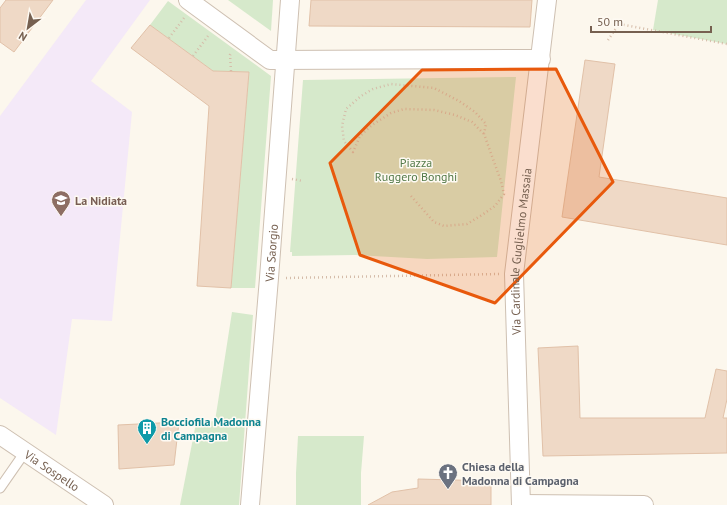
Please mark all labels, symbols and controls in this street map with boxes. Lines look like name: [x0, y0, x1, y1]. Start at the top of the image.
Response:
north arrow: [8, 8, 48, 48]
scale bar: [591, 8, 711, 34]
text: 50 m: [597, 14, 623, 29]
text: N: [16, 29, 30, 44]
park label: Piazza Ruggero Bonghi: [375, 155, 457, 184]
street label: Via Cardinale Guglielmo Massaia: [506, 167, 534, 336]
school or university icon: La Nidiata: [50, 189, 72, 217]
place label: La Nidiata: [75, 193, 127, 208]
street label: Via Saorgio: [261, 223, 281, 283]
place label: Bocciofila Madonna di Campagna: [161, 414, 261, 443]
building icon: Bocciofila Madonna di Campagna: [136, 417, 158, 445]
street label: Via Sospello: [21, 446, 83, 494]
place label: Chiesa della Madonna di Campagna: [462, 459, 579, 488]
church icon: Chiesa della Madonna di Campagna: [437, 462, 459, 490]

